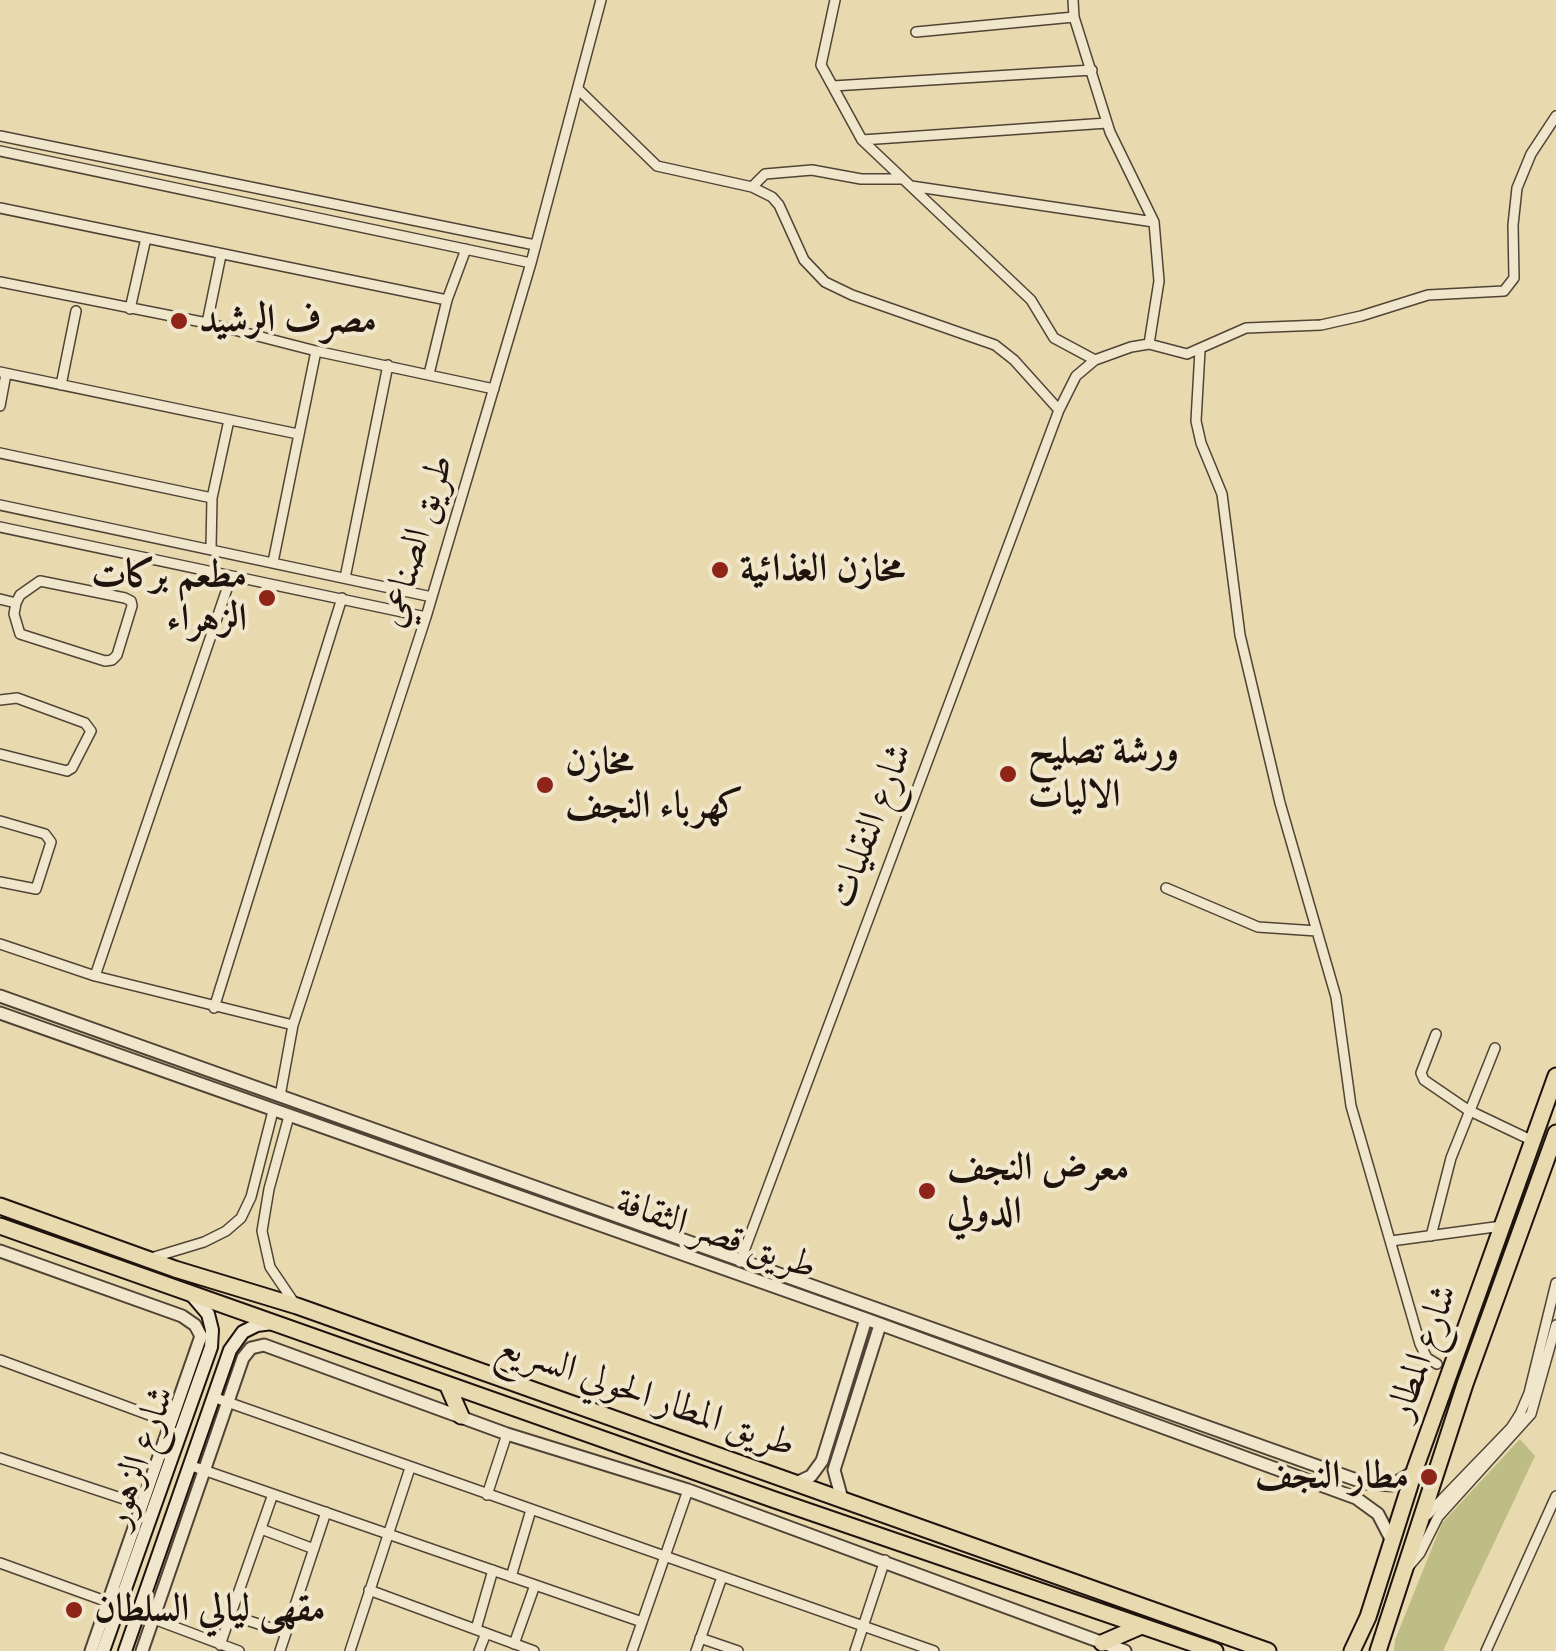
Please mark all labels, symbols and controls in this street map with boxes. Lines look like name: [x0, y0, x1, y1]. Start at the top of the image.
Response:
place label: مصرف الرشيد: [199, 298, 377, 344]
marker: مصرف الرشيد: [168, 310, 190, 332]
street label: طريق الصناعي: [369, 449, 465, 633]
place label: مخازن الغذائية: [740, 547, 905, 593]
place label: مطعم بركات الزهراء: [91, 553, 247, 642]
marker: مخازن الغذائية: [709, 559, 731, 581]
marker: مطعم بركات الزهراء: [256, 587, 278, 609]
place label: ورشة تصليح الاليات: [1028, 729, 1179, 818]
street label: شارع النقليات: [819, 737, 923, 915]
place label: مخازن كهرباء النجف: [565, 740, 743, 829]
marker: ورشة تصليح الاليات: [997, 763, 1019, 785]
marker: مخازن كهرباء النجف: [534, 774, 556, 796]
place label: معرض النجف الدولي: [947, 1146, 1129, 1236]
street label: طريق قصر الثقافة: [610, 1179, 822, 1291]
marker: معرض النجف الدولي: [916, 1180, 938, 1202]
street label: شارع المطار: [1378, 1278, 1468, 1426]
street label: طريق المطار الحولي السريع: [491, 1324, 801, 1468]
street label: شارع الزهور: [95, 1380, 185, 1534]
place label: مطار النجف: [1255, 1454, 1409, 1500]
marker: مطار النجف: [1418, 1466, 1440, 1488]
place label: مقهى ليالي السلطان: [94, 1587, 325, 1633]
marker: مقهى ليالي السلطان: [63, 1599, 85, 1621]

